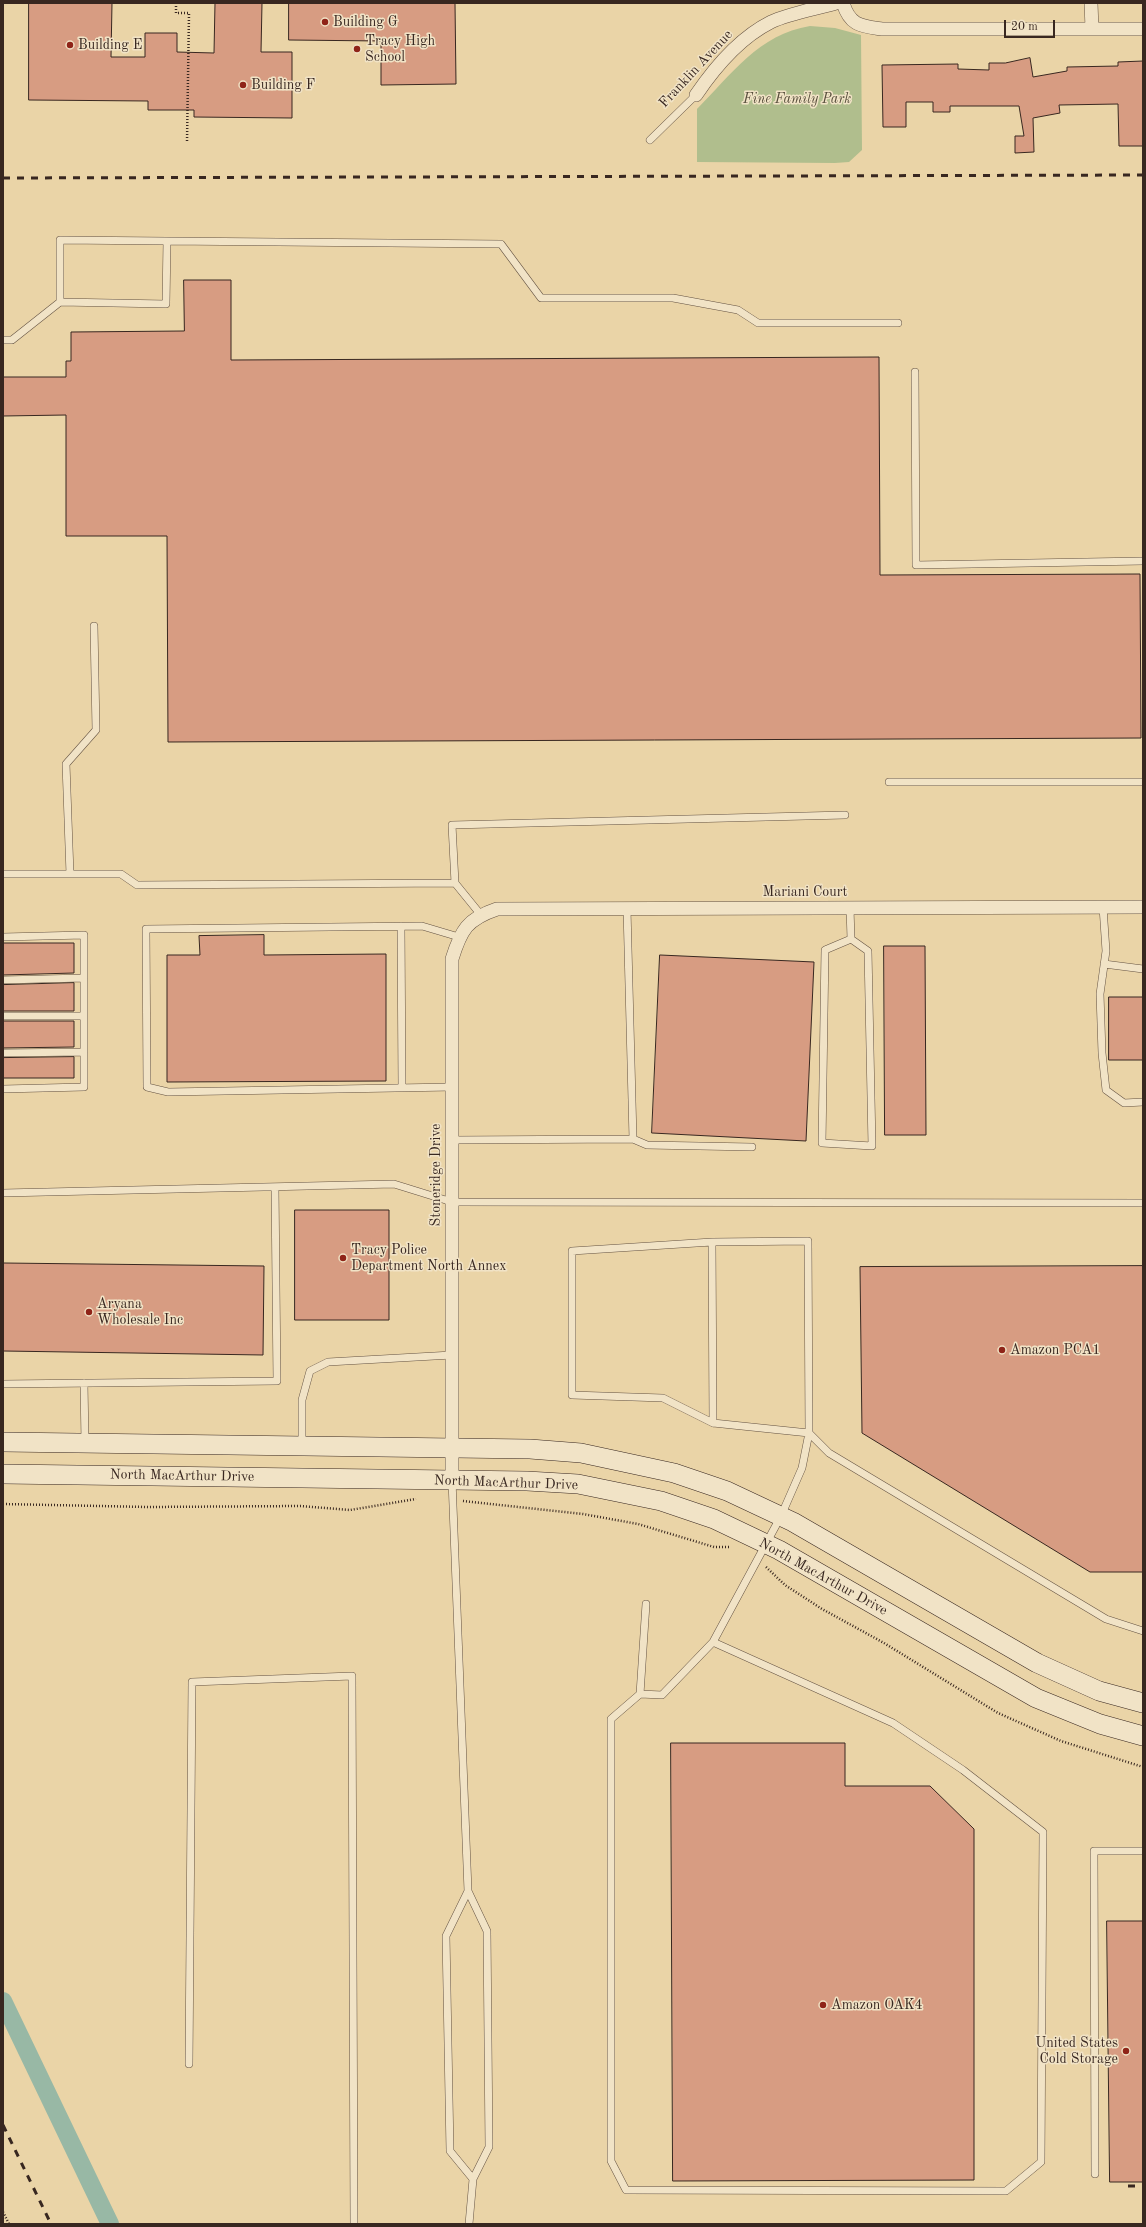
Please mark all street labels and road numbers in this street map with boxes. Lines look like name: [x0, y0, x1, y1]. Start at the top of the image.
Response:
street label: Franklin Avenue: [656, 27, 736, 111]
street label: Mariani Court: [763, 884, 847, 900]
street label: Stoneridge Drive: [428, 1124, 444, 1226]
street label: North MacArthur Drive: [110, 1466, 254, 1486]
street label: North MacArthur Drive: [434, 1472, 578, 1494]
street label: North MacArthur Drive: [756, 1535, 890, 1619]

